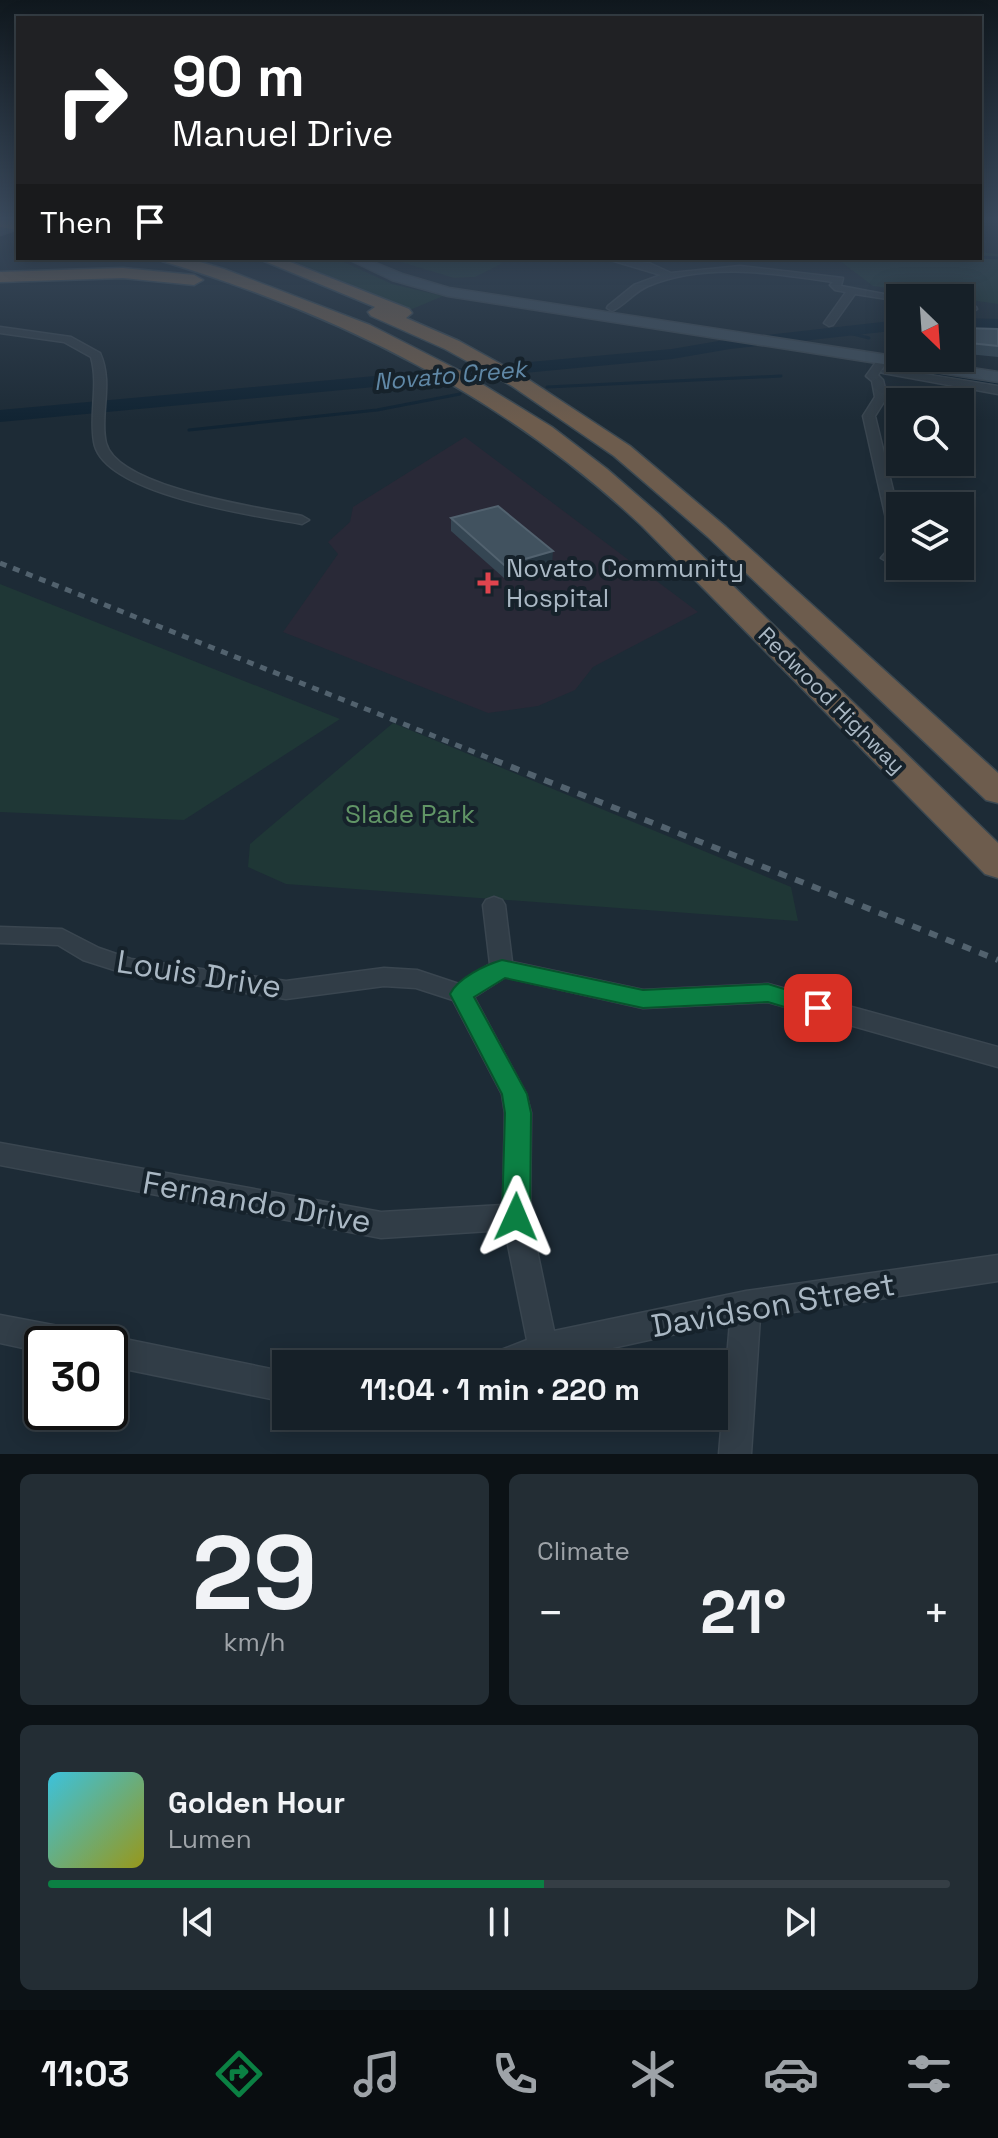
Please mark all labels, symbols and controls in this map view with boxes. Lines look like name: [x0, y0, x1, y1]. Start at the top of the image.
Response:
text: 90 m: [172, 41, 305, 112]
icon: right: [40, 48, 144, 152]
text: Manuel Drive: [172, 111, 393, 157]
icon: arrive: [128, 200, 172, 244]
text: Then: [40, 203, 112, 242]
north arrow: [886, 284, 974, 372]
map controls: [886, 284, 974, 580]
water label: Novato Creek: [373, 353, 531, 397]
button: search: [886, 388, 974, 476]
button: layers: [886, 492, 974, 580]
place label: Novato Community Hospital: [506, 551, 744, 615]
marker: Novato Community Hospital: [477, 572, 499, 594]
street label: Redwood Highway: [753, 621, 911, 779]
park label: Slade Park: [345, 797, 475, 831]
street label: Louis Drive: [114, 941, 284, 1007]
pin: [784, 974, 852, 1042]
icon: arrive: [796, 986, 840, 1030]
street label: Fernando Drive: [140, 1162, 374, 1242]
position arrow: [474, 1175, 558, 1259]
street label: Davidson Street: [648, 1264, 898, 1346]
speed limit sign: 30: [24, 1326, 128, 1430]
text: 11:04 · 1 min · 220 m: [360, 1370, 640, 1409]
text: 29: [192, 1507, 317, 1639]
text: Climate: [537, 1534, 630, 1568]
text: 21°: [700, 1574, 787, 1651]
text: −: [537, 1585, 564, 1641]
text: +: [923, 1585, 950, 1641]
text: km/h: [224, 1625, 285, 1659]
text: Golden Hour: [168, 1783, 345, 1822]
text: Lumen: [168, 1822, 252, 1856]
icon: previous: [176, 1900, 220, 1944]
icon: pause: [477, 1900, 521, 1944]
icon: next: [778, 1900, 822, 1944]
icon: directions: [211, 2046, 267, 2102]
icon: music: [349, 2046, 405, 2102]
icon: phone: [487, 2046, 543, 2102]
icon: climate: [625, 2046, 681, 2102]
icon: car: [763, 2046, 819, 2102]
icon: filters: [901, 2046, 957, 2102]
text: 11:03: [41, 2051, 129, 2097]

